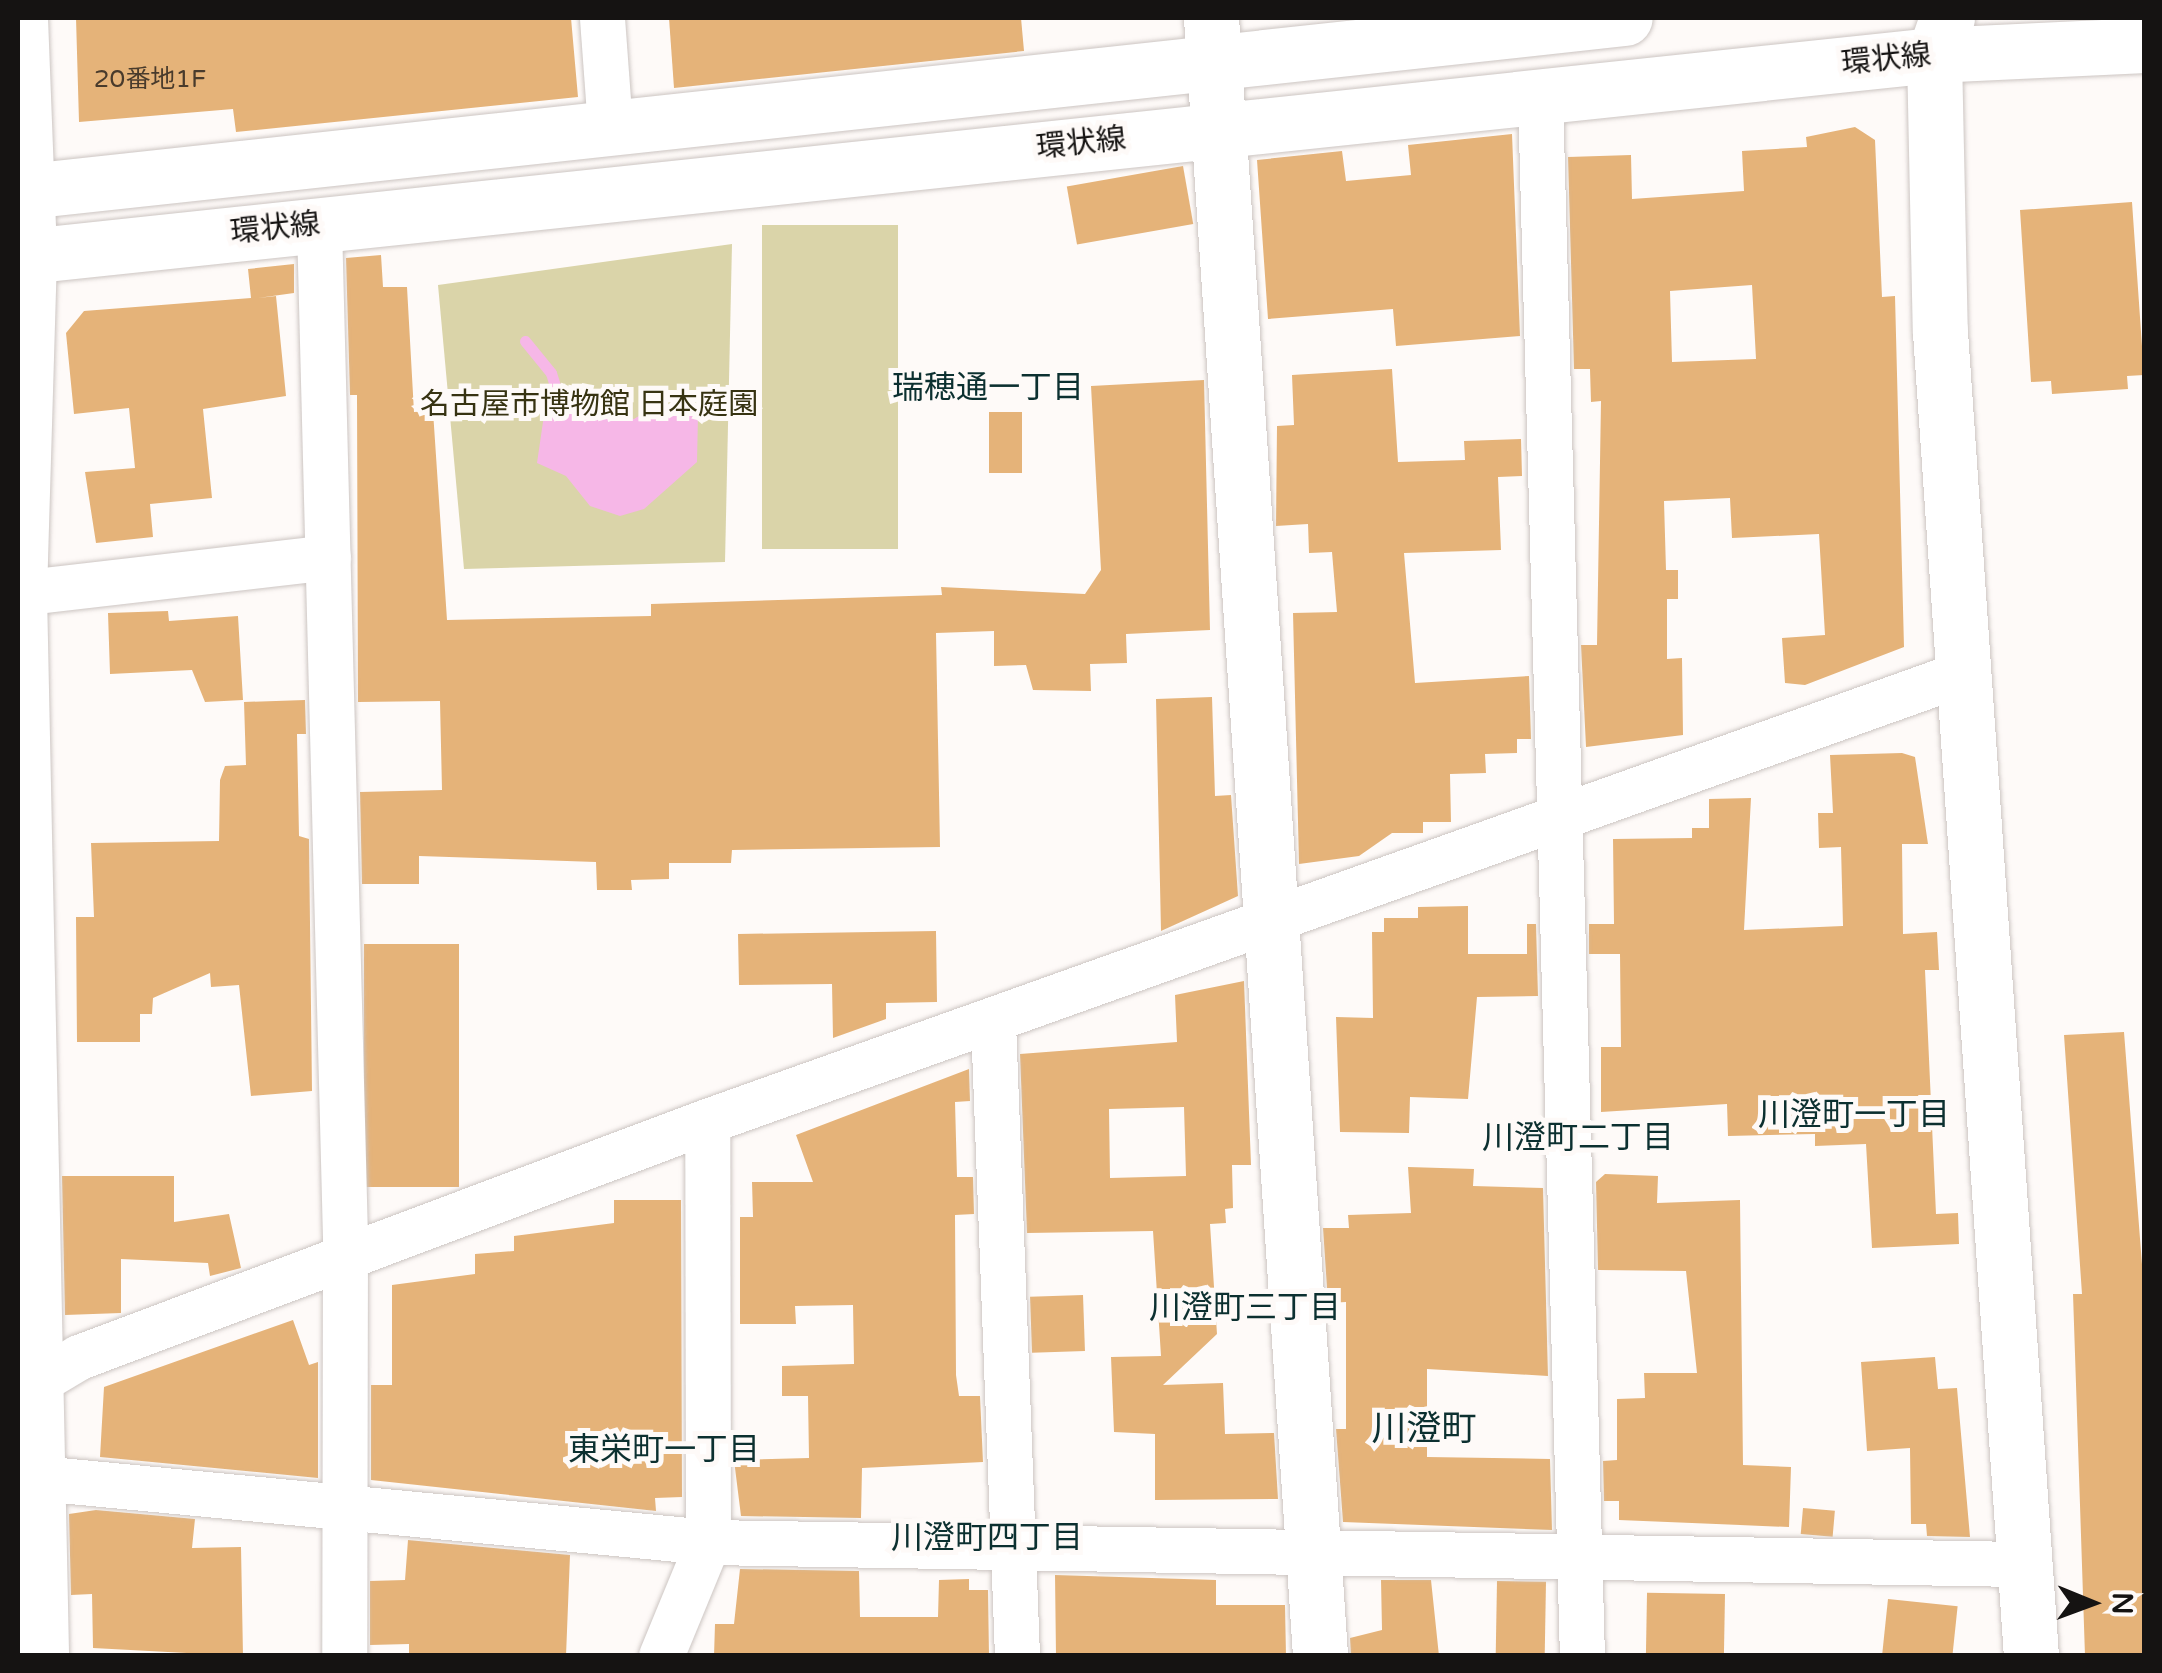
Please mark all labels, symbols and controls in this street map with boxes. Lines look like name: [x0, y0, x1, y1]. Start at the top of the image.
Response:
street label: 環状線: [1839, 37, 1933, 83]
house number: 20番地1F: [94, 64, 206, 94]
street label: 環状線: [1034, 121, 1128, 167]
street label: 環状線: [228, 206, 322, 252]
district label: 瑞穂通一丁目: [892, 369, 1084, 407]
park label: 名古屋市博物館 日本庭園: [420, 387, 758, 423]
district label: 川澄町一丁目: [1758, 1096, 1950, 1134]
district label: 川澄町二丁目: [1482, 1119, 1674, 1157]
district label: 川澄町三丁目: [1149, 1289, 1341, 1327]
district label: 川澄町: [1372, 1408, 1476, 1450]
district label: 東栄町一丁目: [568, 1431, 760, 1469]
district label: 川澄町四丁目: [891, 1519, 1083, 1557]
north arrow: [2042, 1553, 2142, 1653]
text: N: [2105, 1592, 2139, 1615]

